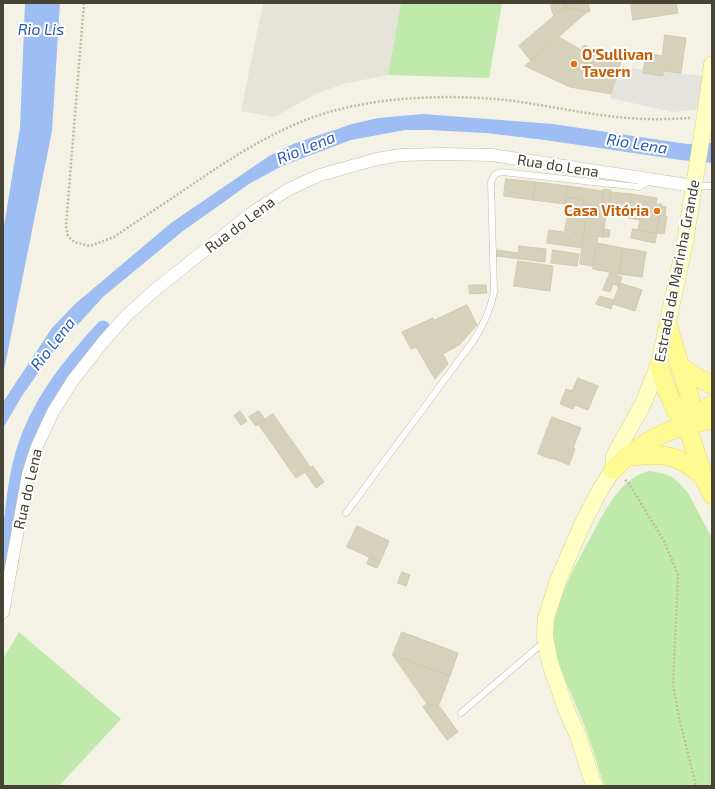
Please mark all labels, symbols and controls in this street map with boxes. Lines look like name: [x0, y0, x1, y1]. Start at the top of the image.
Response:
water label: Rio Lis: [18, 20, 64, 40]
place label: O'Sullivan Tavern: [582, 46, 653, 81]
marker: O'Sullivan Tavern: [569, 59, 579, 69]
water label: Rio Lena: [274, 128, 338, 168]
water label: Rio Lena: [605, 130, 669, 158]
street label: Rua do Lena: [516, 151, 600, 181]
street label: Estrada da Marinha Grande: [650, 178, 704, 364]
street label: Rua do Lena: [202, 193, 278, 257]
place label: Casa Vitória: [564, 202, 649, 220]
marker: Casa Vitória: [652, 206, 662, 216]
water label: Rio Lena: [27, 314, 79, 374]
street label: Rua do Lena: [10, 447, 46, 531]

